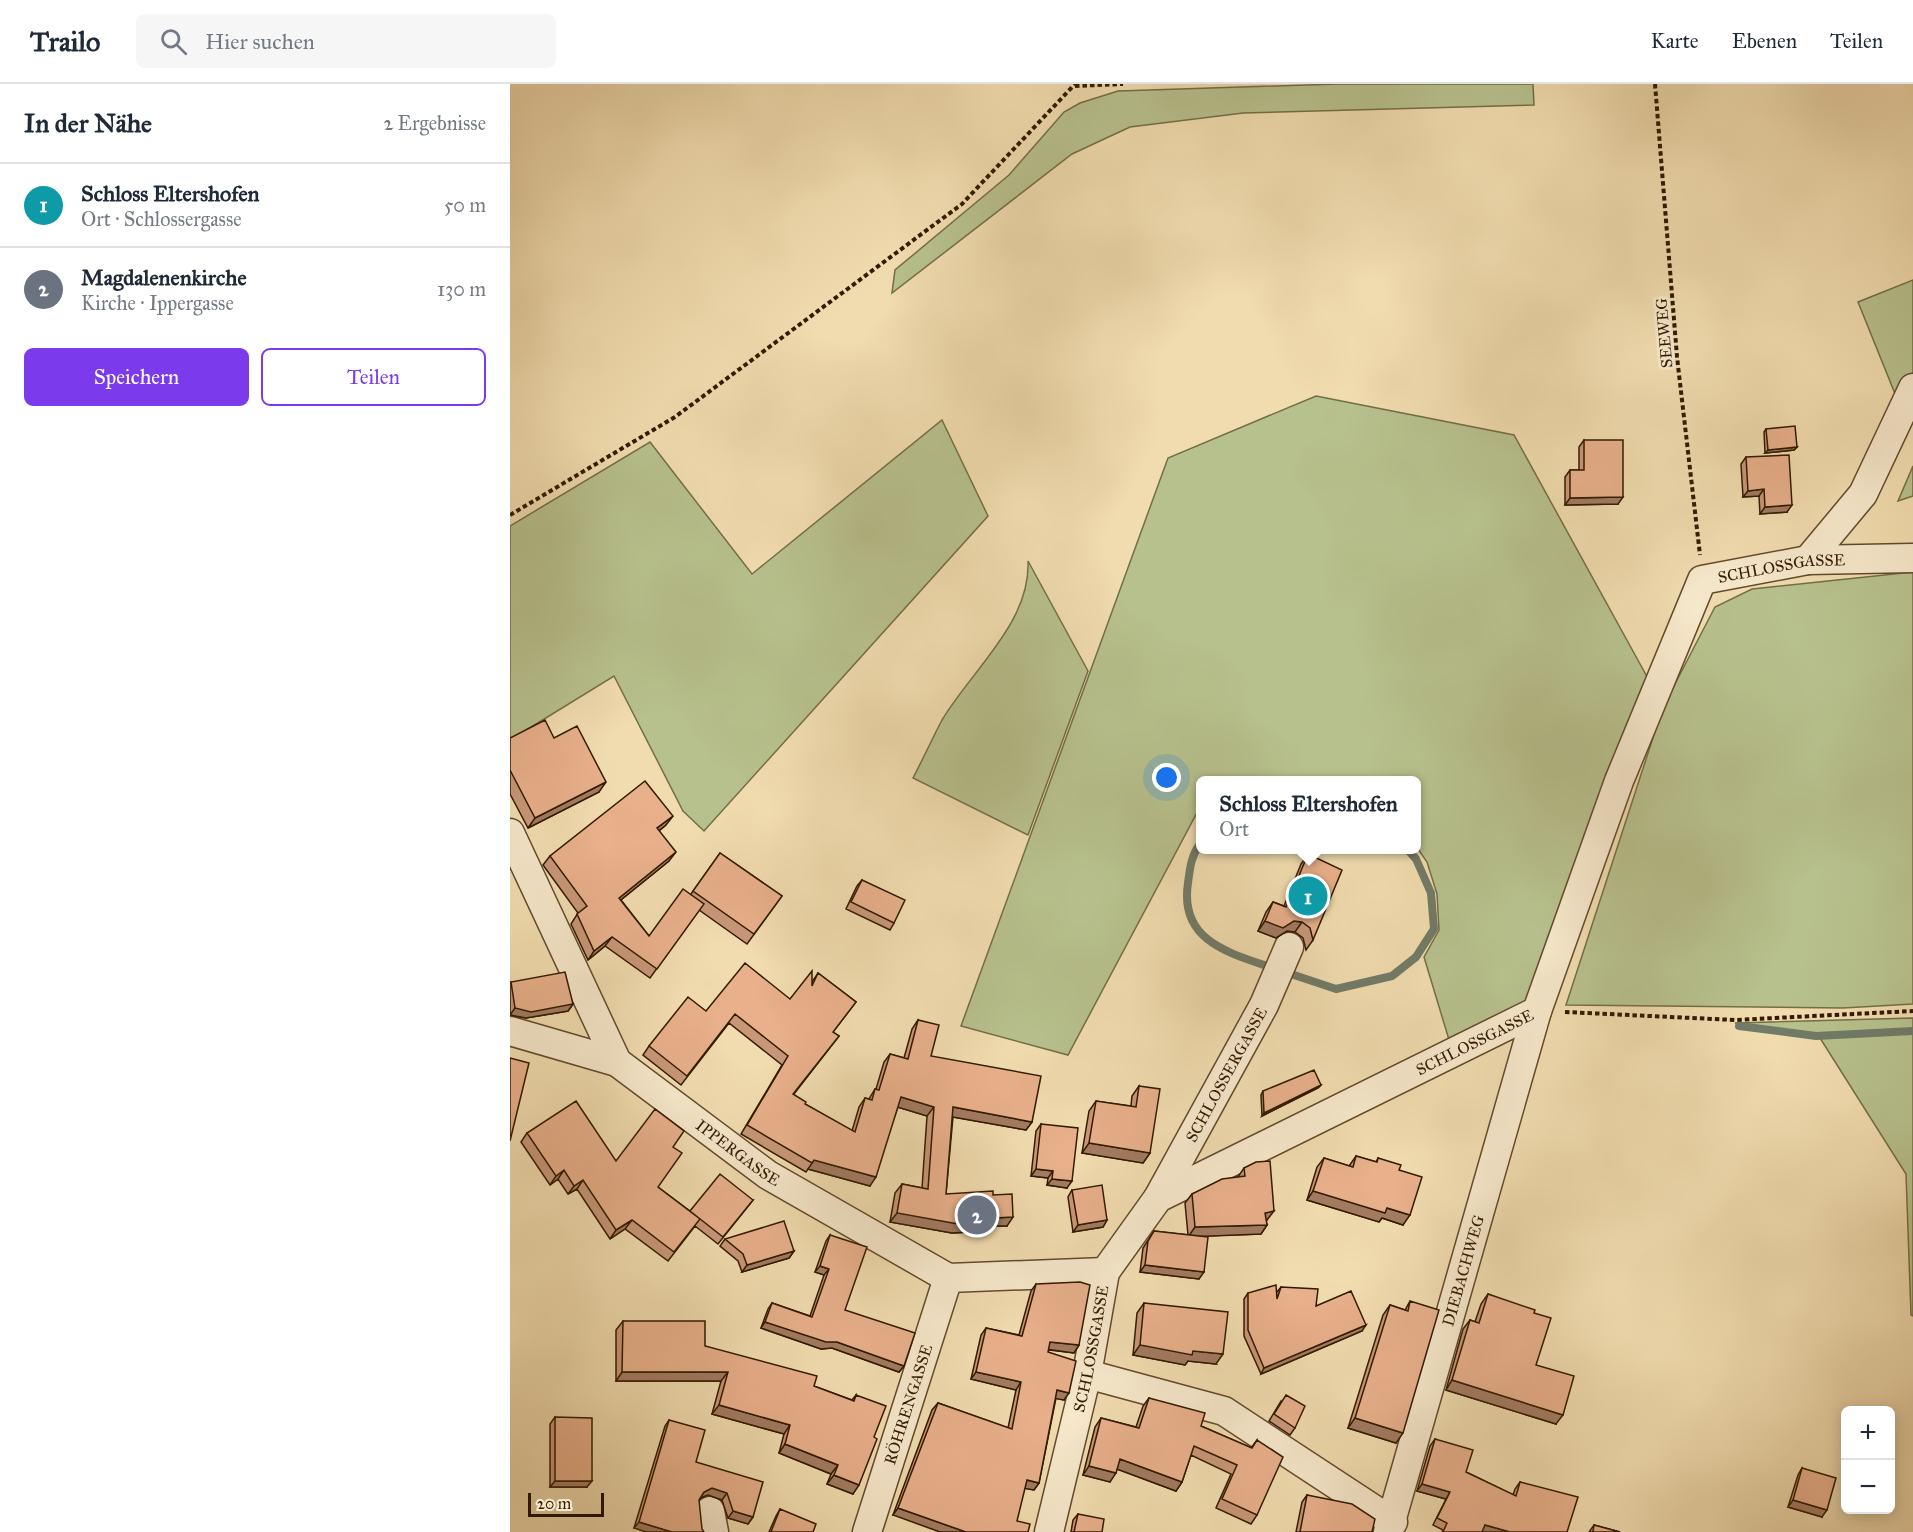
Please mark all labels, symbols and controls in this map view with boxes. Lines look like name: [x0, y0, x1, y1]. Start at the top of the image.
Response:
search box: [136, 14, 556, 68]
text: Trailo: [30, 24, 100, 59]
icon: search: [157, 25, 190, 58]
text: Hier suchen: [205, 28, 315, 55]
text: Karte: [1651, 28, 1699, 54]
text: Ebenen: [1732, 28, 1797, 54]
text: Teilen: [1830, 28, 1883, 54]
text: In der Nähe: [24, 107, 152, 139]
text: 2 Ergebnisse: [383, 111, 486, 135]
text: Schloss Eltershofen: [81, 180, 260, 207]
text: 1: [40, 193, 47, 217]
text: 50 m: [444, 193, 486, 217]
text: Ort · Schlossergasse: [81, 207, 242, 231]
text: Magdalenenkirche: [81, 264, 247, 291]
text: 2: [39, 277, 48, 301]
text: 130 m: [437, 277, 486, 301]
text: Kirche · Ippergasse: [81, 291, 234, 315]
street label: SEEWEG: [1651, 297, 1677, 369]
button: Speichern: [24, 348, 249, 406]
button: Teilen: [261, 348, 486, 406]
street label: SCHLOSSGASSE: [1716, 550, 1845, 586]
your location: [1152, 763, 1181, 792]
popup: [1196, 776, 1421, 854]
text: Schloss Eltershofen: [1219, 790, 1398, 817]
text: Ort: [1219, 817, 1249, 841]
pin: 1: [1288, 874, 1328, 918]
street label: SCHLOSSERGASSE: [1181, 1004, 1271, 1145]
street label: SCHLOSSGASSE: [1413, 1005, 1536, 1079]
street label: IPPERGASSE: [692, 1115, 784, 1189]
pin: 2: [958, 1192, 996, 1238]
street label: DIEBACHWEG: [1438, 1212, 1488, 1328]
street label: SCHLOSSGASSE: [1069, 1284, 1112, 1414]
street label: RÖHRENGASSE: [880, 1342, 936, 1467]
map controls: [1841, 1406, 1895, 1514]
button: +: [1841, 1406, 1895, 1460]
button: −: [1841, 1460, 1895, 1514]
scale bar: [528, 1490, 604, 1518]
text: 20 m: [537, 1494, 571, 1513]

